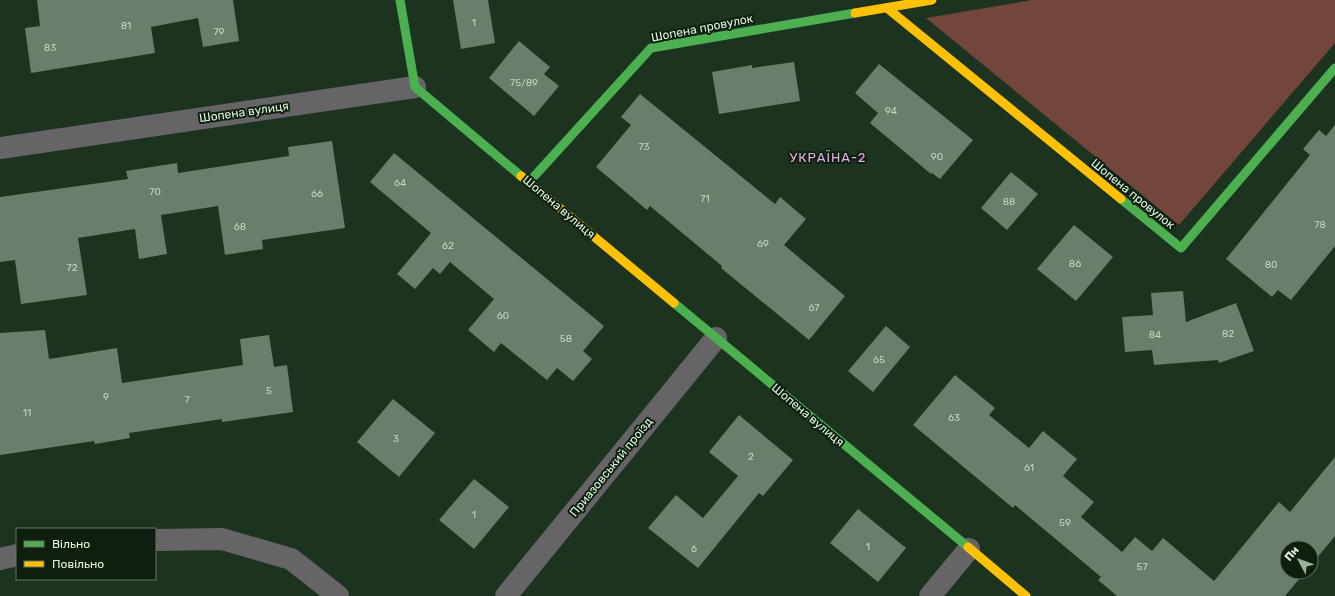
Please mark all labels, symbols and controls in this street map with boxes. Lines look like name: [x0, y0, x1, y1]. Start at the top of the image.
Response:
street label: Шопена провулок: [650, 11, 755, 45]
house number: 1: [472, 17, 476, 29]
house number: 81: [121, 20, 131, 32]
house number: 79: [213, 26, 225, 38]
house number: 83: [44, 42, 56, 54]
house number: 75/89: [510, 77, 538, 89]
street label: Шопена вулиця: [198, 99, 290, 125]
house number: 94: [885, 105, 897, 117]
house number: 73: [638, 141, 650, 153]
district label: УКРАЇНА-2: [790, 149, 867, 165]
house number: 90: [931, 151, 943, 163]
street label: Шопена провулок: [1088, 156, 1178, 232]
street label: Шопена вулиця: [520, 173, 598, 241]
house number: 64: [394, 177, 406, 189]
house number: 70: [149, 186, 161, 198]
house number: 66: [311, 188, 323, 200]
house number: 71: [700, 193, 710, 205]
house number: 88: [1003, 196, 1015, 208]
house number: 78: [1314, 219, 1326, 231]
house number: 68: [234, 221, 246, 233]
house number: 69: [757, 238, 769, 250]
house number: 62: [442, 240, 454, 252]
house number: 86: [1069, 258, 1081, 270]
house number: 80: [1265, 259, 1277, 271]
house number: 72: [67, 262, 78, 274]
house number: 67: [809, 302, 819, 314]
house number: 60: [497, 310, 509, 322]
house number: 82: [1222, 328, 1234, 340]
house number: 84: [1149, 329, 1161, 341]
house number: 58: [560, 333, 572, 345]
house number: 65: [873, 354, 885, 366]
street label: Шопена вулиця: [769, 381, 847, 449]
house number: 5: [266, 385, 272, 397]
house number: 9: [103, 391, 109, 403]
house number: 7: [184, 394, 190, 406]
house number: 11: [23, 407, 31, 419]
house number: 63: [948, 412, 960, 424]
street label: Приазовський проїзд: [567, 415, 655, 519]
house number: 3: [393, 433, 399, 445]
house number: 2: [748, 451, 754, 463]
house number: 61: [1024, 462, 1034, 474]
house number: 1: [472, 509, 476, 521]
house number: 59: [1059, 517, 1071, 529]
legend: [16, 528, 156, 580]
text: Вільно: [52, 537, 90, 551]
north arrow: [1279, 540, 1319, 580]
house number: 1: [866, 541, 870, 553]
house number: 6: [691, 543, 697, 555]
text: Пн: [1282, 544, 1302, 564]
text: Повільно: [52, 557, 104, 571]
house number: 57: [1136, 561, 1148, 573]

